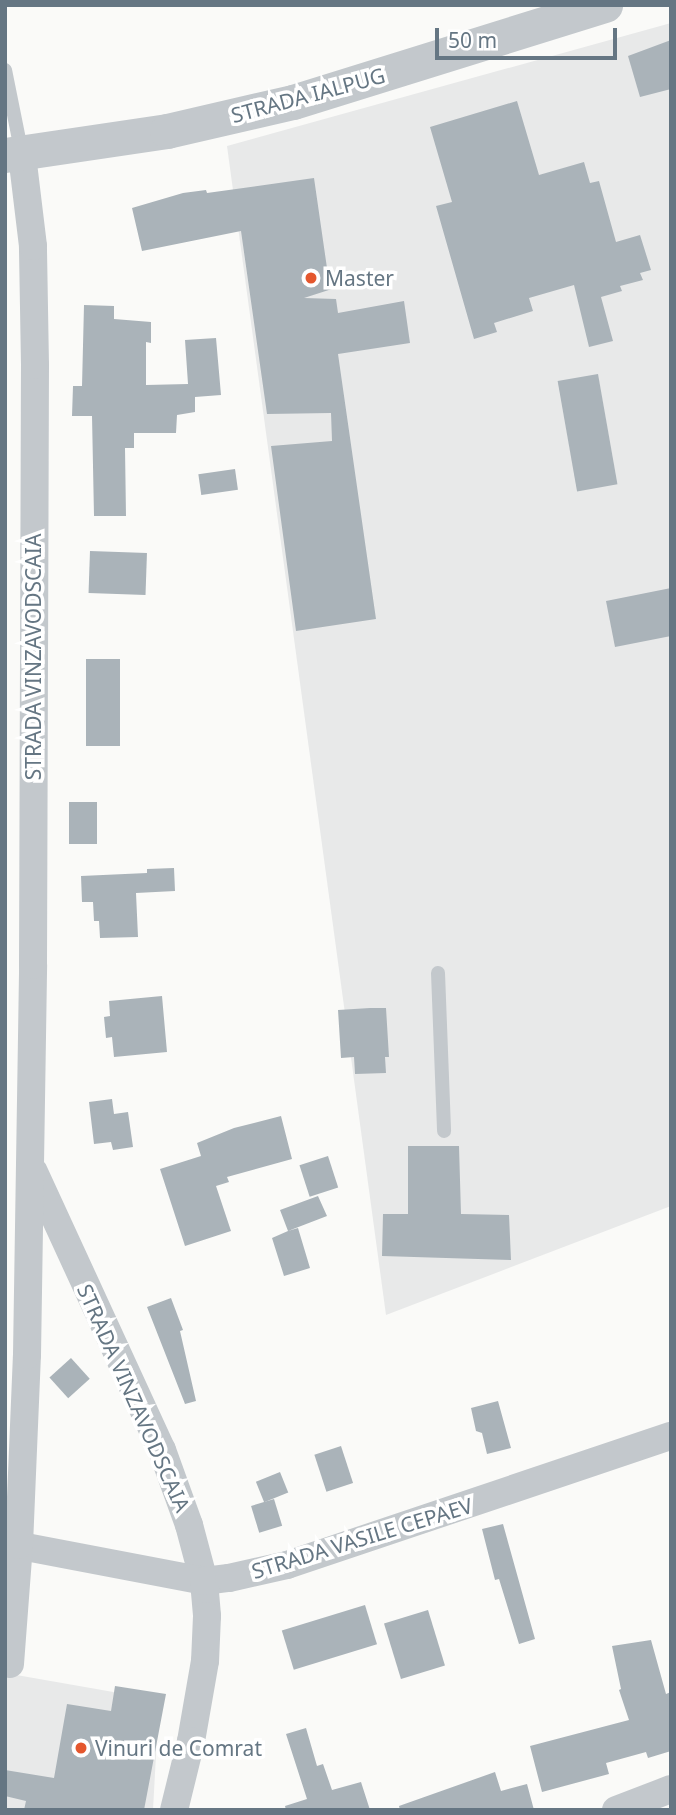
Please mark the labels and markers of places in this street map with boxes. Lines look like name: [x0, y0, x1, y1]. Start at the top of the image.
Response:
place label: Master: [325, 265, 394, 291]
marker: Master: [303, 270, 319, 286]
place label: Vinuri de Comrat: [95, 1735, 262, 1761]
marker: Vinuri de Comrat: [73, 1740, 89, 1756]

